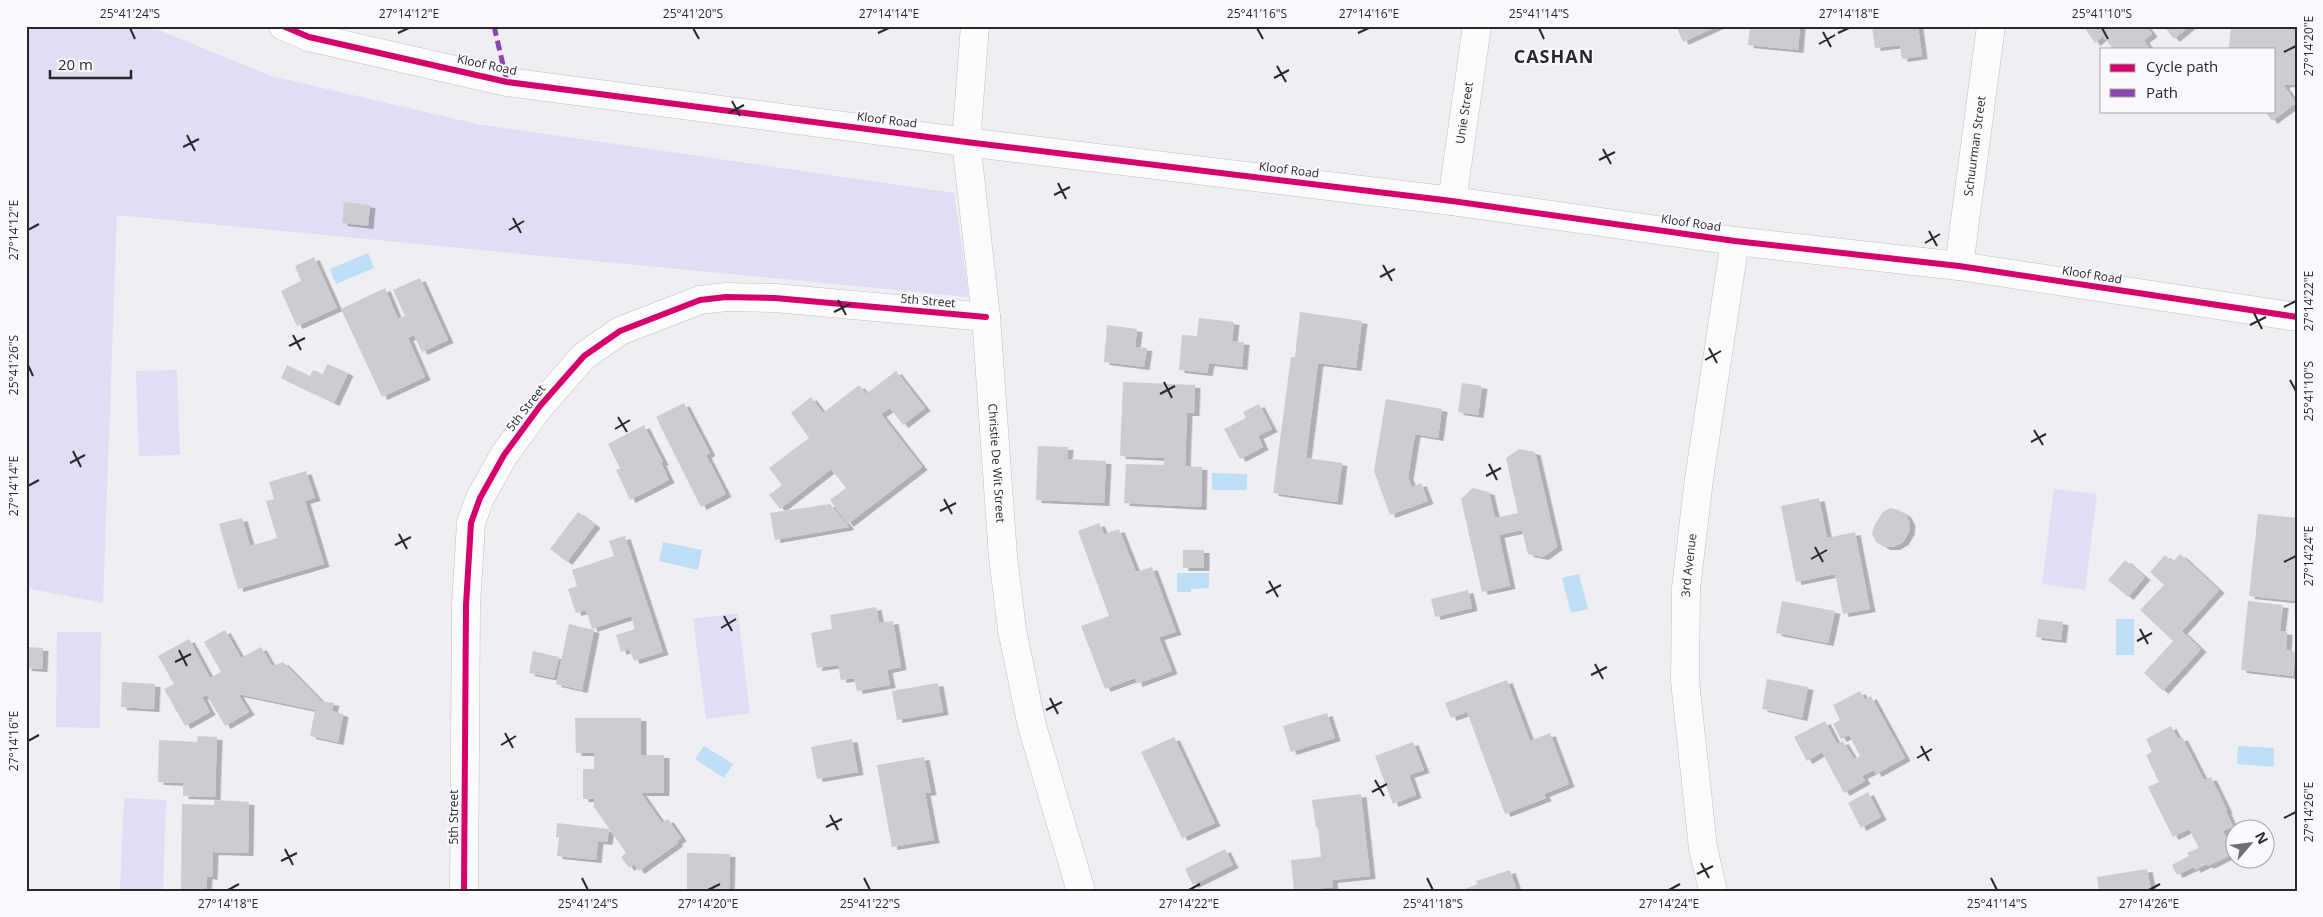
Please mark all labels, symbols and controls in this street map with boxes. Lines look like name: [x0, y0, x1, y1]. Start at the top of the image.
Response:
text: 25°41'24"S: [100, 5, 160, 22]
text: 27°14'12"E: [379, 5, 439, 22]
text: 25°41'20"S: [663, 5, 723, 22]
text: 27°14'14"E: [859, 5, 919, 22]
text: 25°41'16"S: [1227, 5, 1287, 22]
text: 27°14'16"E: [1339, 5, 1399, 22]
text: 25°41'14"S: [1509, 5, 1569, 22]
text: 27°14'18"E: [1819, 5, 1879, 22]
text: 25°41'10"S: [2072, 5, 2132, 22]
text: 27°14'20"E: [2300, 16, 2317, 76]
district label: CASHAN: [1514, 44, 1594, 68]
scale bar: [50, 48, 131, 80]
legend: [2100, 48, 2276, 112]
street label: Kloof Road: [456, 50, 519, 79]
text: 20 m: [58, 54, 93, 74]
text: Cycle path: [2146, 56, 2218, 76]
street label: Unie Street: [1451, 81, 1477, 145]
text: Path: [2146, 82, 2178, 102]
street label: Schuurman Street: [1959, 95, 1990, 197]
street label: Kloof Road: [856, 107, 918, 132]
street label: Kloof Road: [1258, 157, 1320, 182]
text: 27°14'12"E: [5, 200, 22, 260]
street label: Kloof Road: [1660, 210, 1722, 235]
street label: Kloof Road: [2061, 261, 2123, 288]
text: 27°14'22"E: [2300, 271, 2317, 331]
street label: 5th Street: [900, 290, 956, 311]
text: 25°41'26"S: [5, 335, 22, 395]
text: 25°41'10"S: [2300, 361, 2317, 421]
street label: 5th Street: [502, 381, 549, 435]
street label: Christie De Wit Street: [984, 403, 1010, 523]
text: 27°14'14"E: [5, 456, 22, 516]
text: 27°14'24"E: [2300, 526, 2317, 586]
street label: 3rd Avenue: [1677, 532, 1700, 597]
text: 27°14'16"E: [5, 711, 22, 771]
text: 27°14'26"E: [2300, 782, 2317, 842]
street label: 5th Street: [445, 789, 462, 845]
north arrow: [2226, 820, 2276, 870]
text: N: [2251, 828, 2273, 847]
text: 27°14'18"E: [198, 895, 258, 912]
text: 25°41'24"S: [558, 895, 618, 912]
text: 27°14'20"E: [678, 895, 738, 912]
text: 25°41'22"S: [840, 895, 900, 912]
text: 27°14'22"E: [1159, 895, 1219, 912]
text: 25°41'18"S: [1403, 895, 1463, 912]
text: 27°14'24"E: [1639, 895, 1699, 912]
text: 25°41'14"S: [1967, 895, 2027, 912]
text: 27°14'26"E: [2119, 895, 2179, 912]

